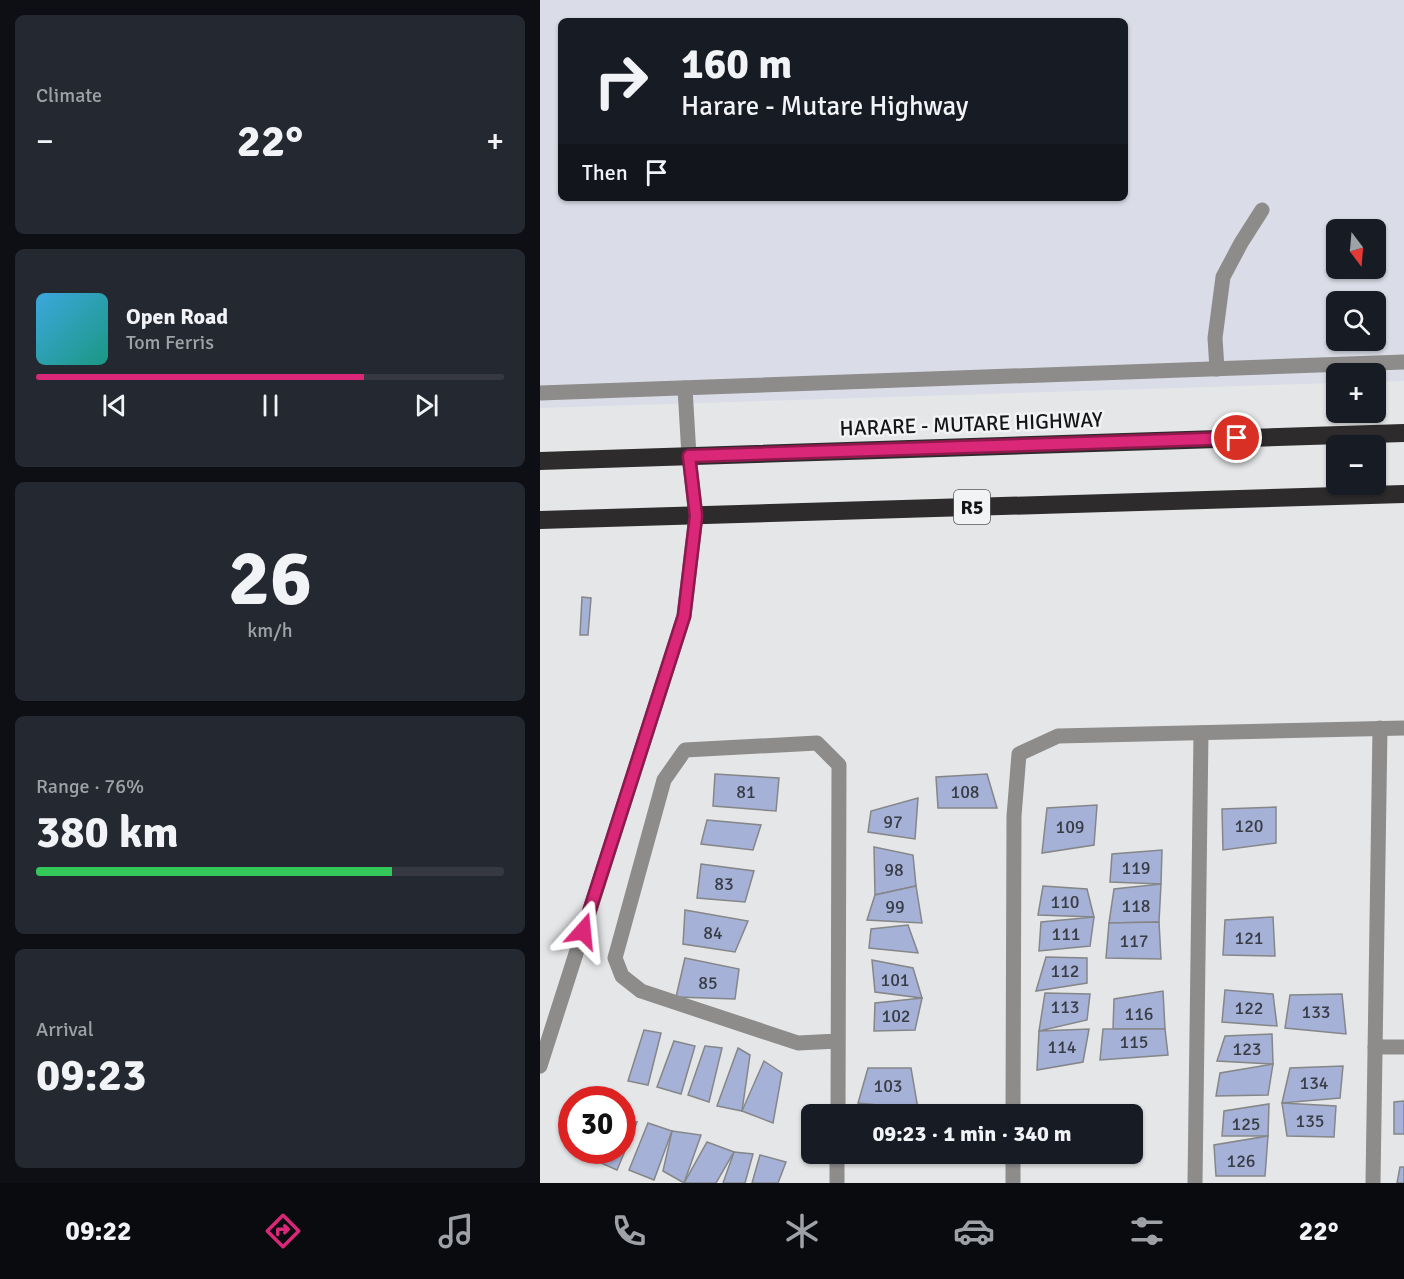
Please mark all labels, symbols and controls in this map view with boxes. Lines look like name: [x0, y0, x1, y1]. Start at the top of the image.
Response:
text: 160 m: [681, 39, 792, 90]
icon: right: [582, 42, 660, 120]
text: Climate: [36, 83, 102, 108]
text: Harare - Mutare Highway: [681, 90, 968, 123]
text: 22°: [237, 114, 303, 169]
text: −: [36, 121, 54, 162]
text: +: [486, 121, 504, 162]
icon: arrive: [640, 156, 673, 189]
text: Then: [582, 159, 628, 186]
north arrow: [1326, 219, 1386, 279]
map controls: [1326, 219, 1386, 495]
button: search: [1326, 291, 1386, 351]
text: Open Road: [126, 303, 228, 330]
text: Tom Ferris: [126, 330, 214, 355]
button: +: [1326, 363, 1386, 423]
icon: previous: [98, 389, 131, 422]
icon: pause: [254, 389, 287, 422]
icon: next: [410, 389, 443, 422]
street label: HARARE - MUTARE HIGHWAY: [839, 406, 1103, 442]
pin: [1211, 412, 1262, 463]
icon: arrive: [1220, 421, 1253, 454]
button: −: [1326, 435, 1386, 495]
road number: R5: [954, 490, 990, 524]
text: 26: [228, 531, 312, 627]
text: km/h: [247, 618, 293, 643]
text: Range · 76%: [36, 774, 144, 799]
house number: 81: [736, 781, 756, 803]
house number: 108: [950, 781, 980, 803]
text: 380 km: [36, 805, 179, 860]
house number: 97: [883, 811, 903, 833]
house number: 120: [1234, 815, 1264, 837]
house number: 109: [1055, 816, 1085, 838]
house number: 119: [1121, 857, 1151, 879]
house number: 98: [884, 859, 904, 881]
house number: 83: [714, 873, 734, 895]
house number: 110: [1050, 891, 1080, 913]
house number: 118: [1121, 895, 1151, 917]
house number: 99: [885, 896, 905, 918]
position arrow: [551, 899, 615, 963]
house number: 84: [703, 922, 723, 944]
house number: 111: [1051, 923, 1081, 945]
house number: 121: [1234, 927, 1264, 949]
house number: 117: [1119, 930, 1149, 952]
house number: 112: [1050, 960, 1080, 982]
house number: 101: [880, 969, 910, 991]
house number: 85: [698, 972, 718, 994]
house number: 113: [1050, 996, 1080, 1018]
house number: 122: [1234, 997, 1264, 1019]
house number: 133: [1301, 1001, 1331, 1023]
house number: 116: [1124, 1003, 1154, 1025]
house number: 102: [881, 1005, 911, 1027]
text: Arrival: [36, 1017, 94, 1042]
house number: 115: [1119, 1031, 1149, 1053]
house number: 114: [1047, 1036, 1077, 1058]
house number: 123: [1232, 1038, 1262, 1060]
text: 09:23: [36, 1048, 146, 1103]
house number: 134: [1299, 1072, 1329, 1094]
house number: 103: [873, 1075, 903, 1097]
speed limit sign: 30: [558, 1086, 636, 1164]
house number: 135: [1295, 1110, 1325, 1132]
house number: 125: [1231, 1113, 1261, 1135]
text: 09:23 · 1 min · 340 m: [872, 1120, 1072, 1147]
house number: 126: [1226, 1150, 1256, 1172]
icon: directions: [262, 1210, 304, 1252]
icon: music: [435, 1210, 477, 1252]
icon: phone: [608, 1210, 650, 1252]
icon: climate: [781, 1210, 823, 1252]
icon: car: [953, 1210, 995, 1252]
icon: filters: [1126, 1210, 1168, 1252]
text: 09:22: [65, 1215, 132, 1248]
text: 22°: [1299, 1215, 1339, 1248]

